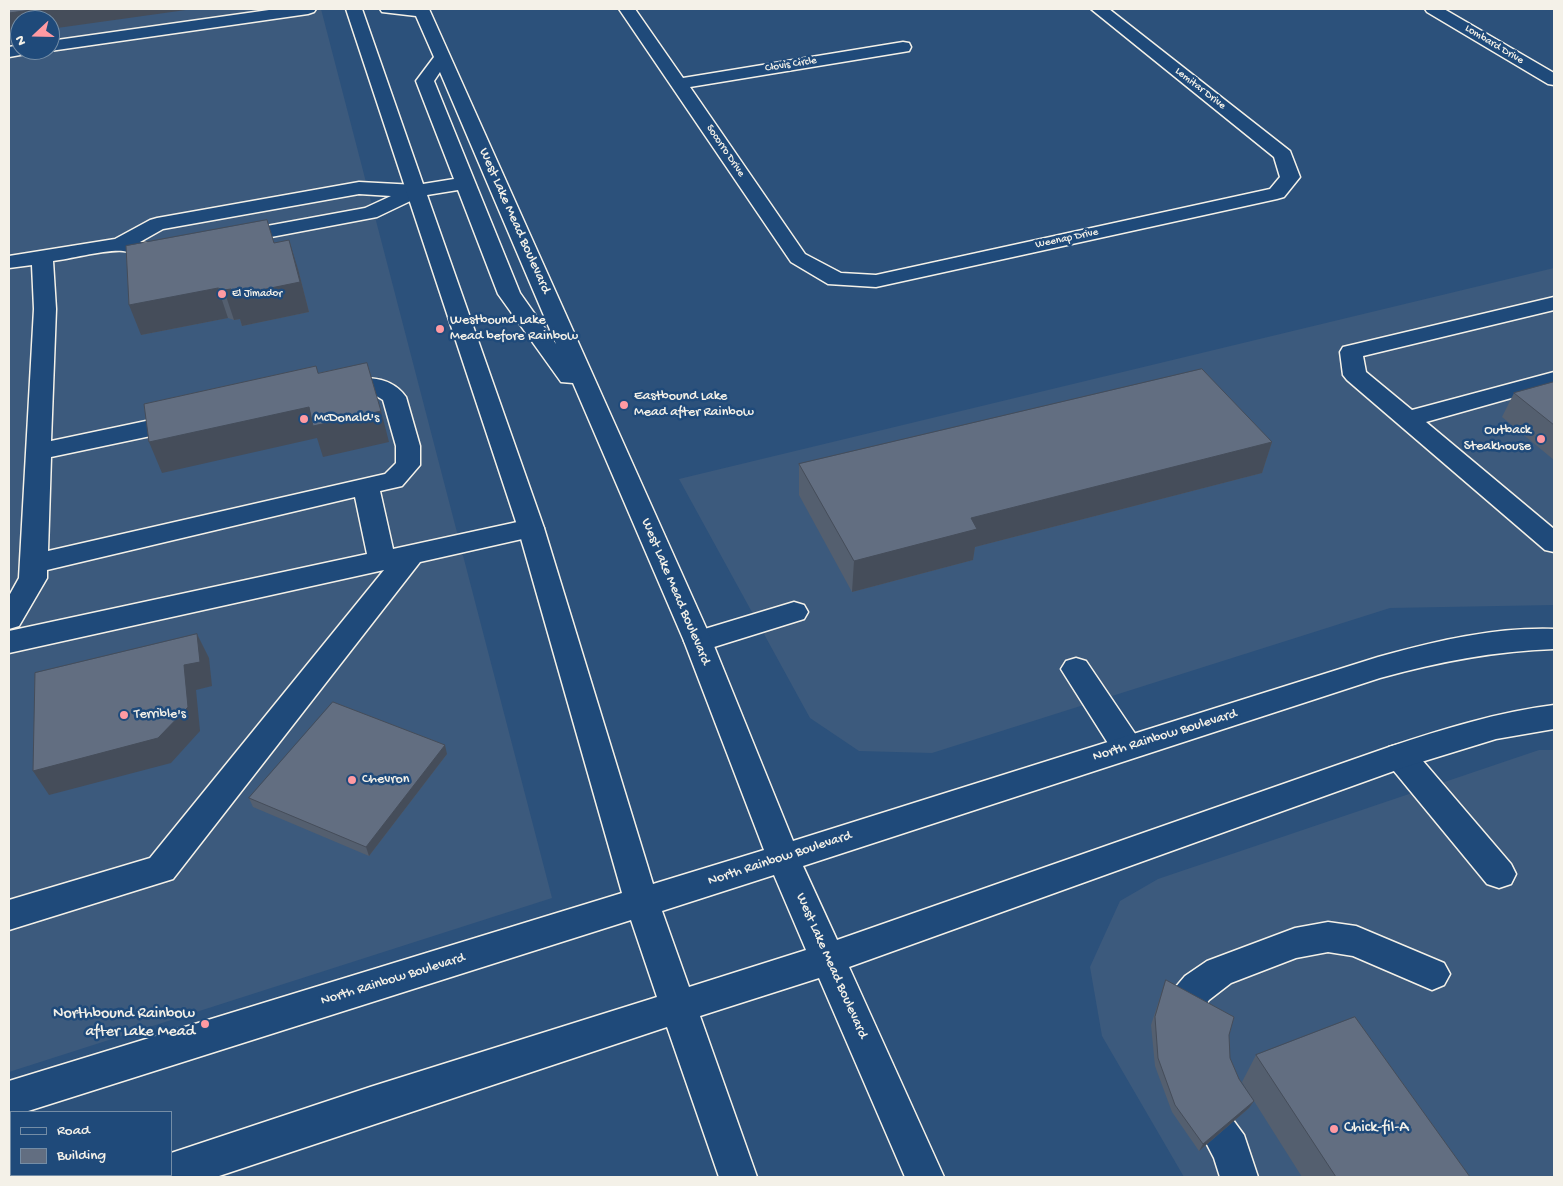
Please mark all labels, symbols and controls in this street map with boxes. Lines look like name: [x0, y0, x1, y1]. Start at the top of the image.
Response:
north arrow: [10, 10, 60, 60]
street label: Lombard Drive: [1462, 22, 1526, 68]
text: N: [12, 33, 31, 48]
street label: Clovis Circle: [764, 54, 818, 76]
street label: Lemitar Drive: [1172, 65, 1228, 113]
street label: Socorro Drive: [703, 122, 747, 180]
street label: West Lake Mead Boulevard: [474, 146, 554, 296]
street label: Weenap Drive: [1034, 226, 1100, 252]
place label: El Jimador: [232, 287, 282, 301]
marker: El Jimador: [216, 288, 228, 300]
place label: Westbound Lake Mead before Rainbow: [450, 313, 578, 346]
marker: Westbound Lake Mead before Rainbow: [434, 323, 446, 335]
place label: Eastbound Lake Mead after Rainbow: [634, 389, 754, 422]
marker: Eastbound Lake Mead after Rainbow: [618, 399, 630, 411]
place label: McDonald's: [314, 411, 379, 427]
marker: McDonald's: [298, 413, 310, 425]
place label: Outback Steakhouse: [1464, 423, 1531, 456]
marker: Outback Steakhouse: [1535, 433, 1547, 445]
street label: West Lake Mead Boulevard: [636, 516, 714, 668]
street label: North Rainbow Boulevard: [1091, 706, 1239, 766]
place label: Terrible's: [134, 707, 186, 723]
marker: Terrible's: [118, 709, 130, 721]
place label: Chevron: [362, 772, 409, 788]
marker: Chevron: [346, 774, 358, 786]
street label: North Rainbow Boulevard: [706, 828, 854, 890]
street label: West Lake Mead Boulevard: [791, 891, 871, 1041]
street label: North Rainbow Boulevard: [319, 950, 467, 1010]
place label: Northbound Rainbow after Lake Mead: [53, 1005, 195, 1043]
marker: Northbound Rainbow after Lake Mead: [199, 1018, 211, 1030]
legend: [10, 1111, 172, 1176]
place label: Chick-fil-A: [1344, 1119, 1409, 1139]
text: Road: [57, 1122, 90, 1140]
marker: Chick-fil-A: [1328, 1123, 1340, 1135]
text: Building: [57, 1147, 106, 1165]

